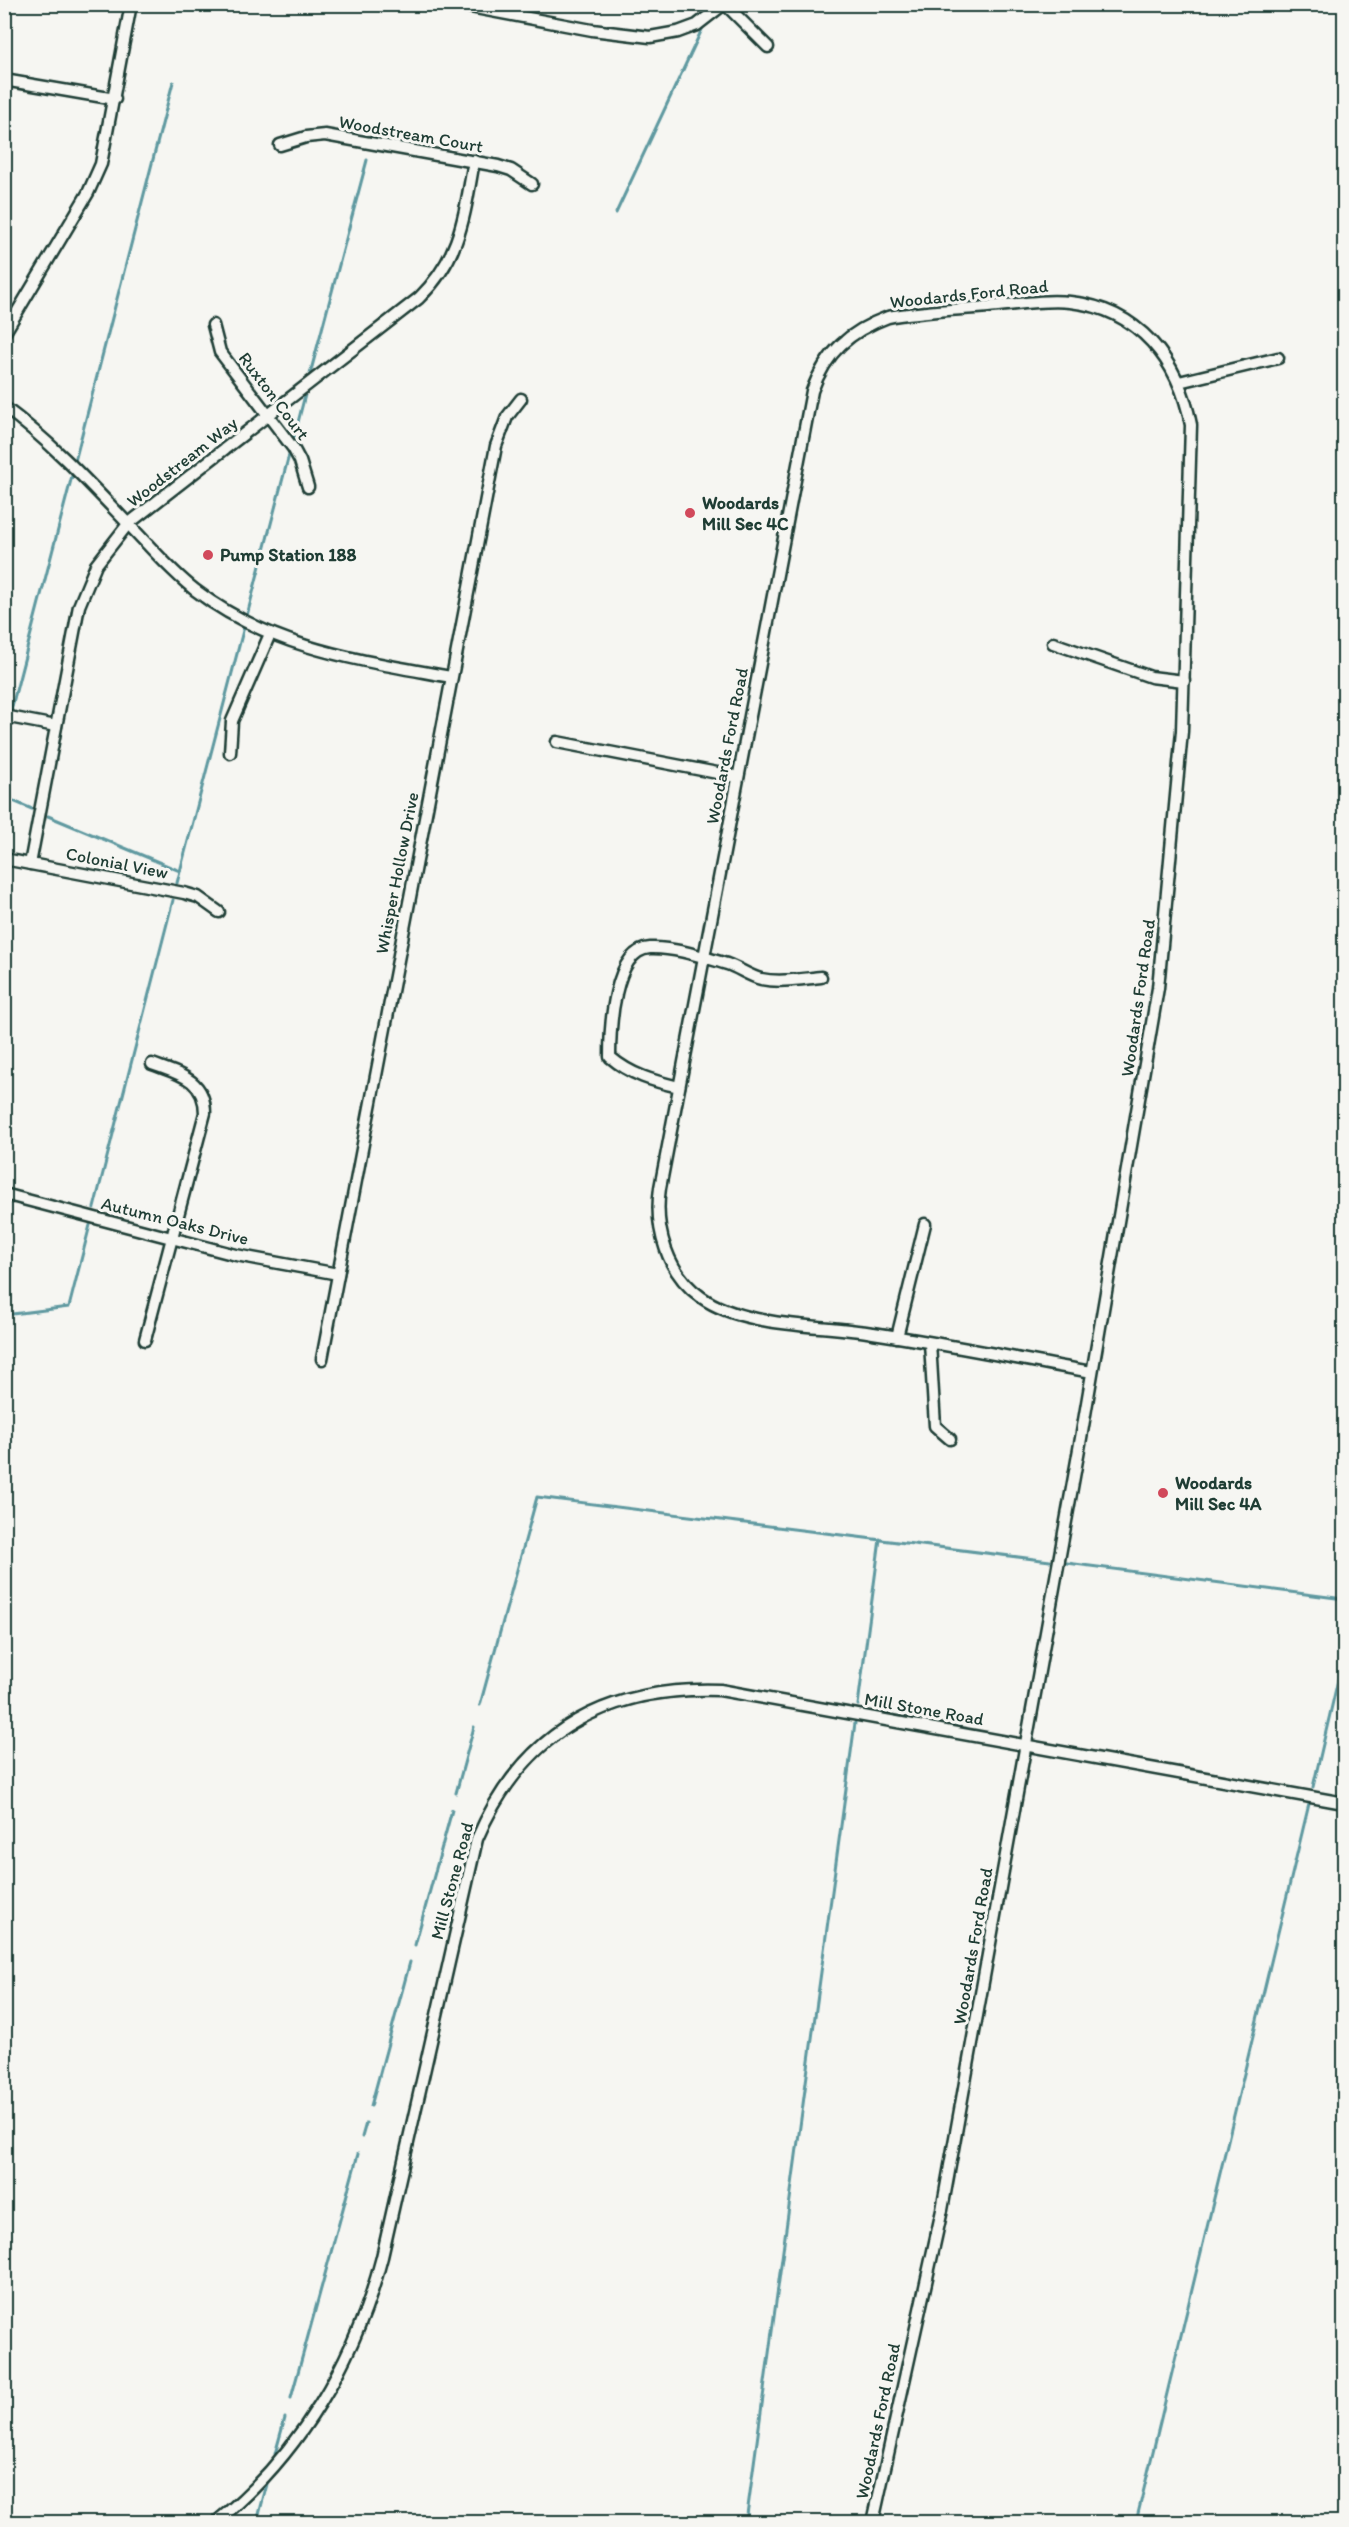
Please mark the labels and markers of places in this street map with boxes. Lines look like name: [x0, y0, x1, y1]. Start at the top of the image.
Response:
place label: Woodards Mill Sec 4C: [702, 492, 789, 535]
marker: Woodards Mill Sec 4C: [683, 506, 697, 520]
place label: Pump Station 188: [220, 544, 356, 566]
marker: Pump Station 188: [201, 548, 215, 562]
place label: Woodards Mill Sec 4A: [1175, 1472, 1262, 1515]
marker: Woodards Mill Sec 4A: [1156, 1486, 1170, 1500]

